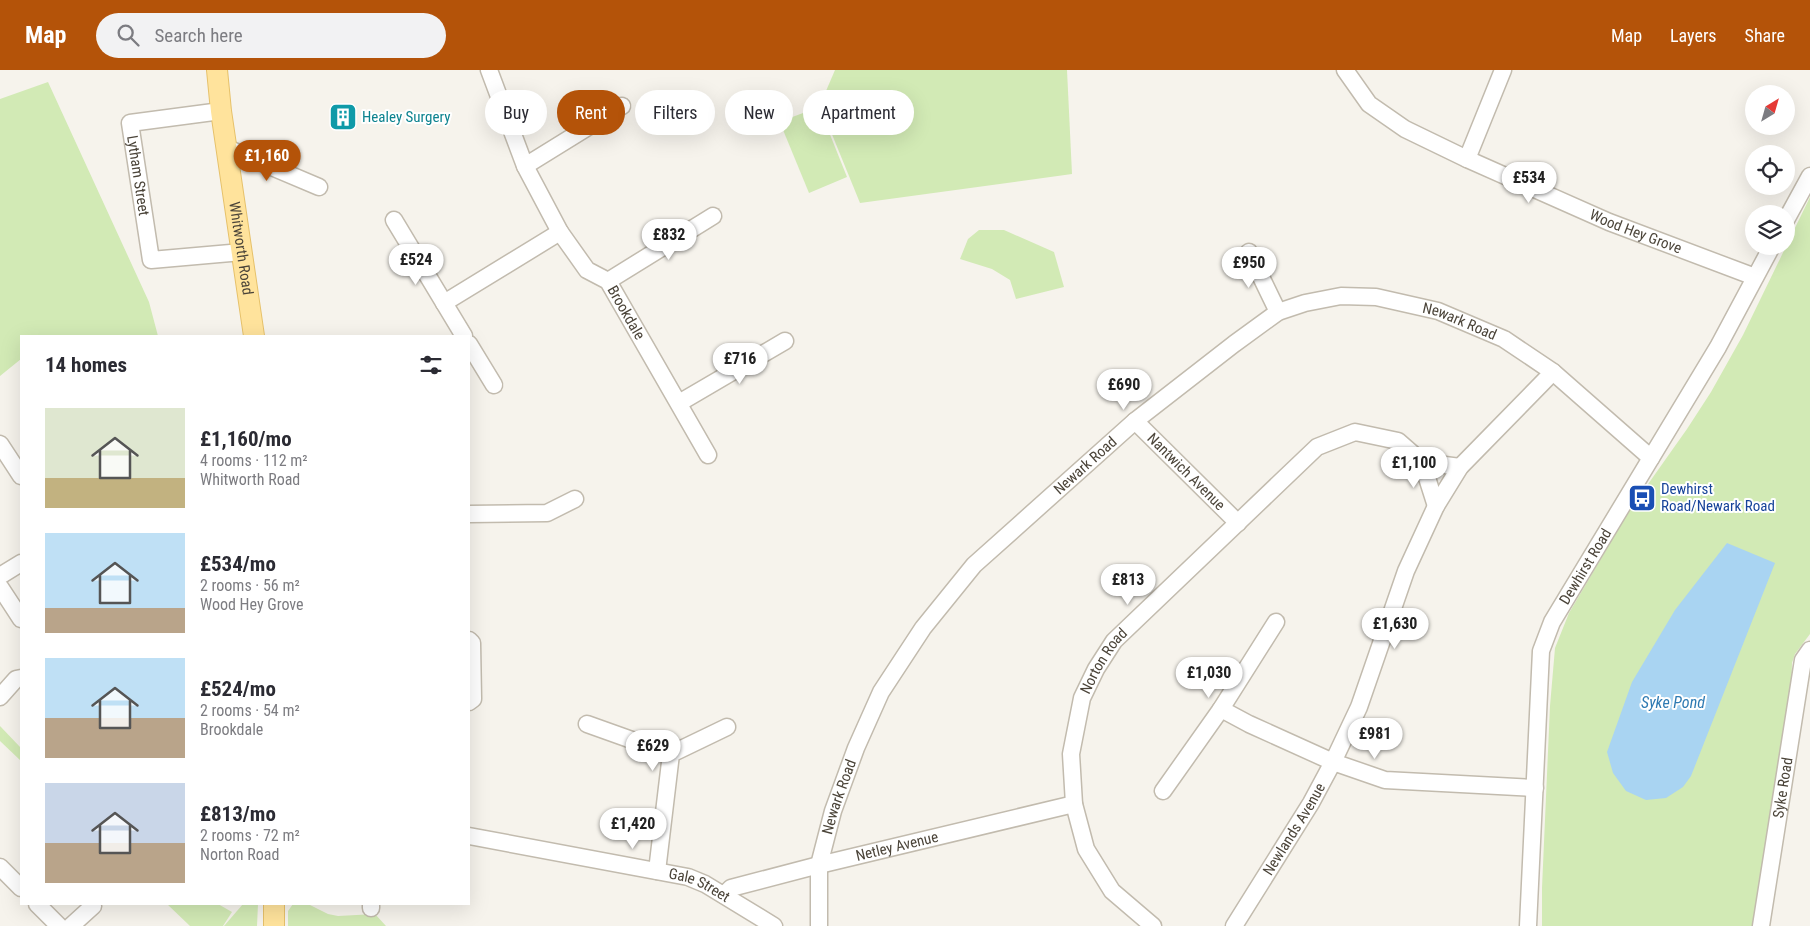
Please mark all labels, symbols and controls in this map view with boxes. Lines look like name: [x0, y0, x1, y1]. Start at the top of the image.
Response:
search box: [96, 13, 446, 58]
text: Map: [25, 21, 66, 49]
icon: search: [114, 21, 142, 49]
text: Search here: [154, 24, 243, 47]
text: Map: [1611, 25, 1642, 46]
text: Layers: [1670, 25, 1717, 46]
text: Share: [1745, 25, 1785, 46]
north arrow: [1745, 85, 1795, 135]
map controls: [1745, 85, 1795, 255]
chip: Buy: [485, 90, 547, 135]
chip: Rent: [557, 90, 625, 135]
chip: Filters: [635, 90, 715, 135]
chip: New: [725, 90, 793, 135]
chip: Apartment: [803, 90, 914, 135]
building icon: Healey Surgery: [328, 102, 358, 132]
place label: Healey Surgery: [362, 108, 450, 126]
street label: Lytham Street: [123, 134, 153, 217]
pin: £1,160: [226, 140, 308, 182]
button: locate: [1745, 145, 1795, 195]
text: £1,160: [245, 146, 289, 165]
pin: £534: [1499, 162, 1559, 204]
text: £534: [1513, 168, 1545, 187]
street label: Whitworth Road: [225, 200, 257, 296]
button: layers: [1745, 205, 1795, 255]
street label: Wood Hey Grove: [1587, 206, 1684, 258]
pin: £832: [639, 218, 699, 261]
text: £832: [653, 225, 685, 244]
pin: £524: [386, 244, 446, 286]
pin: £950: [1219, 246, 1279, 289]
text: £524: [400, 250, 432, 269]
text: £950: [1233, 253, 1265, 272]
street label: Brookdale: [604, 282, 649, 343]
street label: Newark Road: [1421, 299, 1499, 344]
pin: £716: [710, 342, 770, 385]
text: £716: [724, 349, 756, 368]
icon: filters: [417, 351, 445, 379]
text: 14 homes: [45, 353, 127, 377]
pin: £690: [1094, 368, 1154, 411]
text: £690: [1108, 375, 1140, 394]
text: £1,160/mo: [200, 427, 292, 451]
icon: home: [85, 428, 145, 488]
street label: Nantwich Avenue: [1143, 429, 1229, 514]
street label: Newark Road: [1050, 433, 1120, 498]
pin: £1,100: [1373, 446, 1455, 489]
text: 4 rooms · 112 m²: [200, 451, 308, 470]
text: £1,100: [1392, 453, 1436, 472]
text: Whitworth Road: [200, 470, 300, 489]
place label: Dewhirst Road/Newark Road: [1661, 480, 1775, 515]
bus stop icon: Dewhirst Road/Newark Road: [1627, 483, 1657, 513]
street label: Dewhirst Road: [1556, 525, 1615, 608]
text: £534/mo: [200, 552, 276, 576]
icon: home: [85, 553, 145, 613]
pin: £813: [1098, 564, 1158, 606]
text: £813: [1112, 570, 1144, 589]
text: 2 rooms · 56 m²: [200, 576, 300, 595]
text: Wood Hey Grove: [200, 595, 304, 614]
pin: £1,630: [1354, 608, 1436, 650]
text: £1,630: [1373, 614, 1417, 633]
street label: Norton Road: [1076, 624, 1131, 697]
pin: £1,030: [1168, 656, 1250, 699]
text: £1,030: [1187, 663, 1231, 682]
text: £524/mo: [200, 677, 276, 701]
icon: home: [85, 678, 145, 738]
water label: Syke Pond: [1641, 693, 1705, 712]
text: 2 rooms · 54 m²: [200, 701, 300, 720]
pin: £981: [1345, 718, 1405, 760]
text: Brookdale: [200, 720, 263, 739]
text: £981: [1359, 724, 1391, 743]
pin: £629: [623, 730, 683, 772]
text: £629: [637, 736, 669, 755]
street label: Syke Road: [1769, 756, 1797, 819]
street label: Newark Road: [818, 757, 860, 836]
street label: Newlands Avenue: [1259, 780, 1329, 879]
text: £813/mo: [200, 802, 276, 826]
icon: home: [85, 803, 145, 863]
pin: £1,420: [592, 808, 674, 850]
text: £1,420: [611, 814, 655, 833]
text: 2 rooms · 72 m²: [200, 826, 300, 845]
street label: Netley Avenue: [854, 828, 940, 865]
text: Norton Road: [200, 845, 279, 864]
street label: Gale Street: [667, 865, 733, 906]

